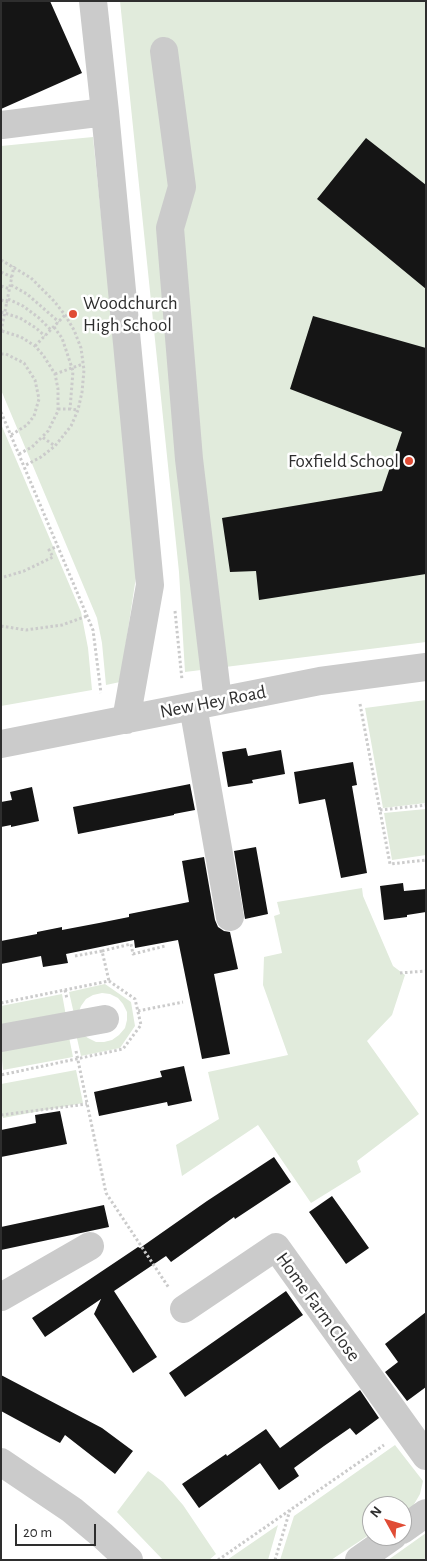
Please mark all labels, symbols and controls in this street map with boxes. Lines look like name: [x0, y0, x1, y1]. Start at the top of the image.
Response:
place label: Woodchurch High School: [83, 292, 178, 336]
marker: Woodchurch High School: [67, 308, 79, 320]
place label: Foxfield School: [288, 450, 399, 472]
marker: Foxfield School: [403, 455, 415, 467]
street label: New Hey Road: [158, 681, 268, 723]
street label: Home Farm Close: [271, 1248, 365, 1366]
north arrow: [362, 1496, 412, 1546]
text: N: [368, 1504, 385, 1520]
scale bar: [18, 1514, 99, 1546]
text: 20 m: [23, 1525, 52, 1540]

